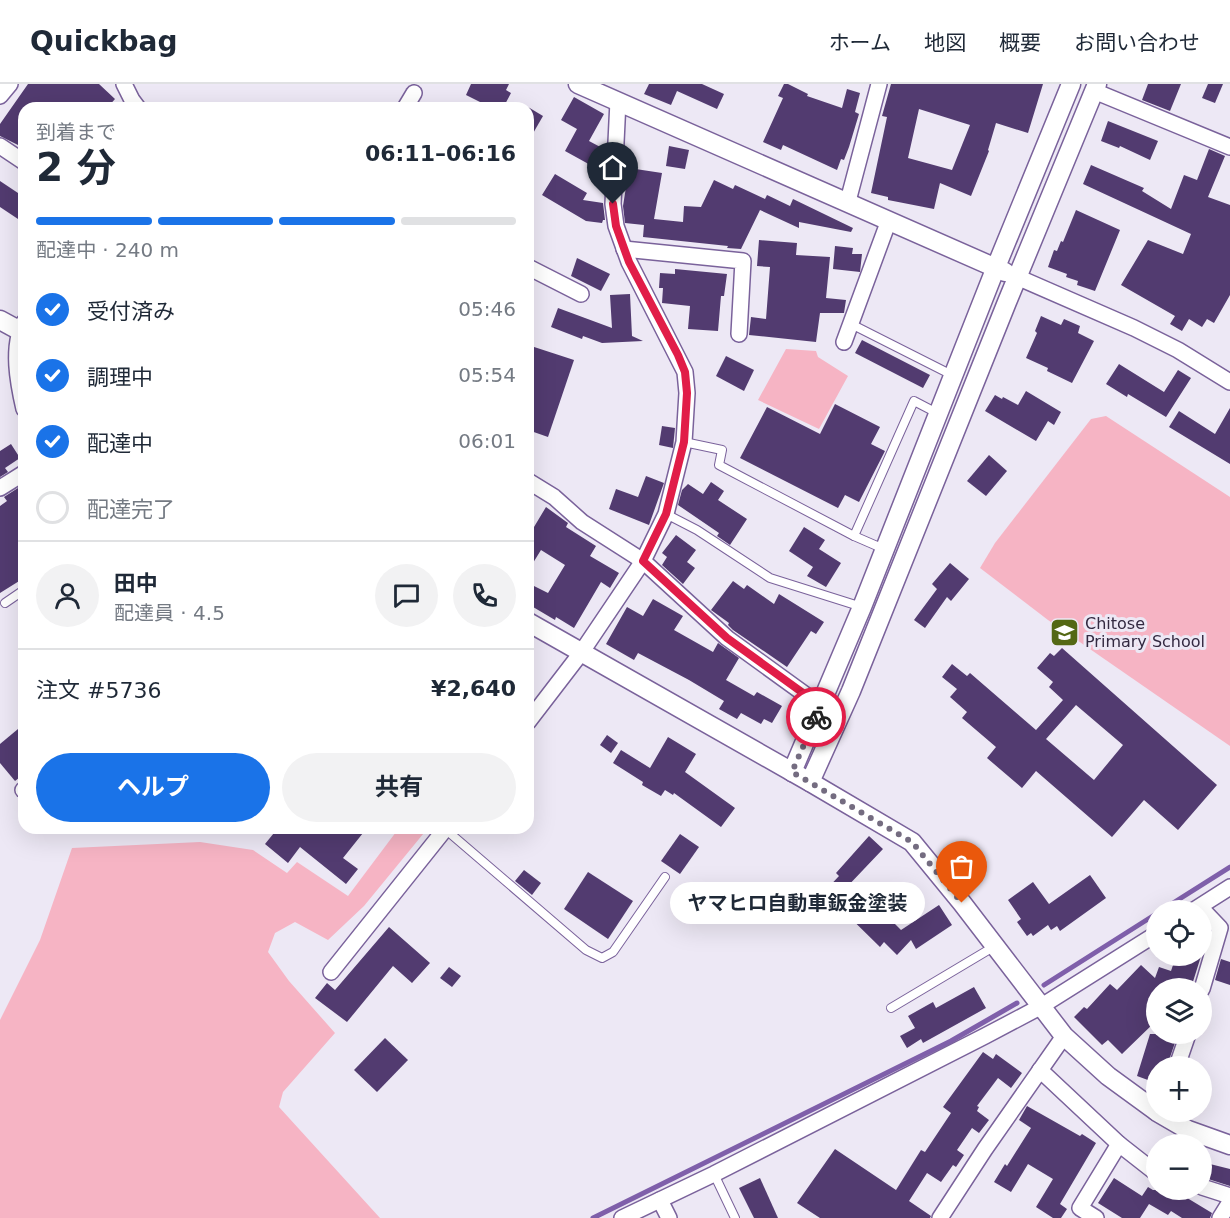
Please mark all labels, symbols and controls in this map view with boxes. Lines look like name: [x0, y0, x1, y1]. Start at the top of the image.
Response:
text: Quickbag: [30, 25, 178, 58]
text: ホーム: [829, 31, 891, 55]
text: 地図: [924, 31, 966, 55]
text: 概要: [999, 31, 1041, 55]
text: お問い合わせ: [1074, 31, 1200, 55]
text: 到着まで: [36, 120, 116, 144]
text: 06:11–06:16: [365, 141, 516, 166]
pin: [587, 142, 638, 204]
text: 2 分: [36, 145, 116, 190]
icon: home: [596, 151, 629, 184]
text: 配達中 · 240 m: [36, 238, 179, 262]
icon: check: [36, 293, 69, 326]
text: 05:46: [458, 297, 516, 321]
text: 受付済み: [87, 299, 175, 324]
icon: check: [36, 359, 69, 392]
text: 05:54: [458, 363, 516, 387]
text: 調理中: [87, 365, 153, 390]
icon: check: [36, 425, 69, 458]
text: 06:01: [458, 429, 516, 453]
text: 配達中: [87, 431, 153, 456]
text: 配達完了: [87, 497, 175, 522]
button: person: [36, 564, 99, 627]
button: chat: [375, 564, 438, 627]
button: phone: [453, 564, 516, 627]
text: 田中: [114, 571, 158, 596]
text: 配達員 · 4.5: [114, 601, 225, 625]
place label: Chitose Primary School: [1085, 614, 1205, 651]
school or university icon: Chitose Primary School: [1048, 616, 1080, 648]
text: ¥2,640: [431, 676, 516, 701]
text: 注文 #5736: [36, 678, 161, 703]
courier: [786, 687, 846, 747]
icon: bike: [800, 701, 833, 734]
button: ヘルプ: [36, 753, 270, 822]
button: 共有: [282, 753, 516, 822]
pin: [936, 841, 987, 903]
icon: bag: [945, 850, 978, 883]
callout: ヤマヒロ自動車鈑金塗装: [671, 882, 926, 924]
text: ヤマヒロ自動車鈑金塗装: [688, 891, 908, 915]
map controls: [1146, 900, 1212, 1200]
button: locate: [1146, 900, 1212, 966]
button: layers: [1146, 978, 1212, 1044]
button: +: [1146, 1056, 1212, 1122]
button: −: [1146, 1134, 1212, 1200]

